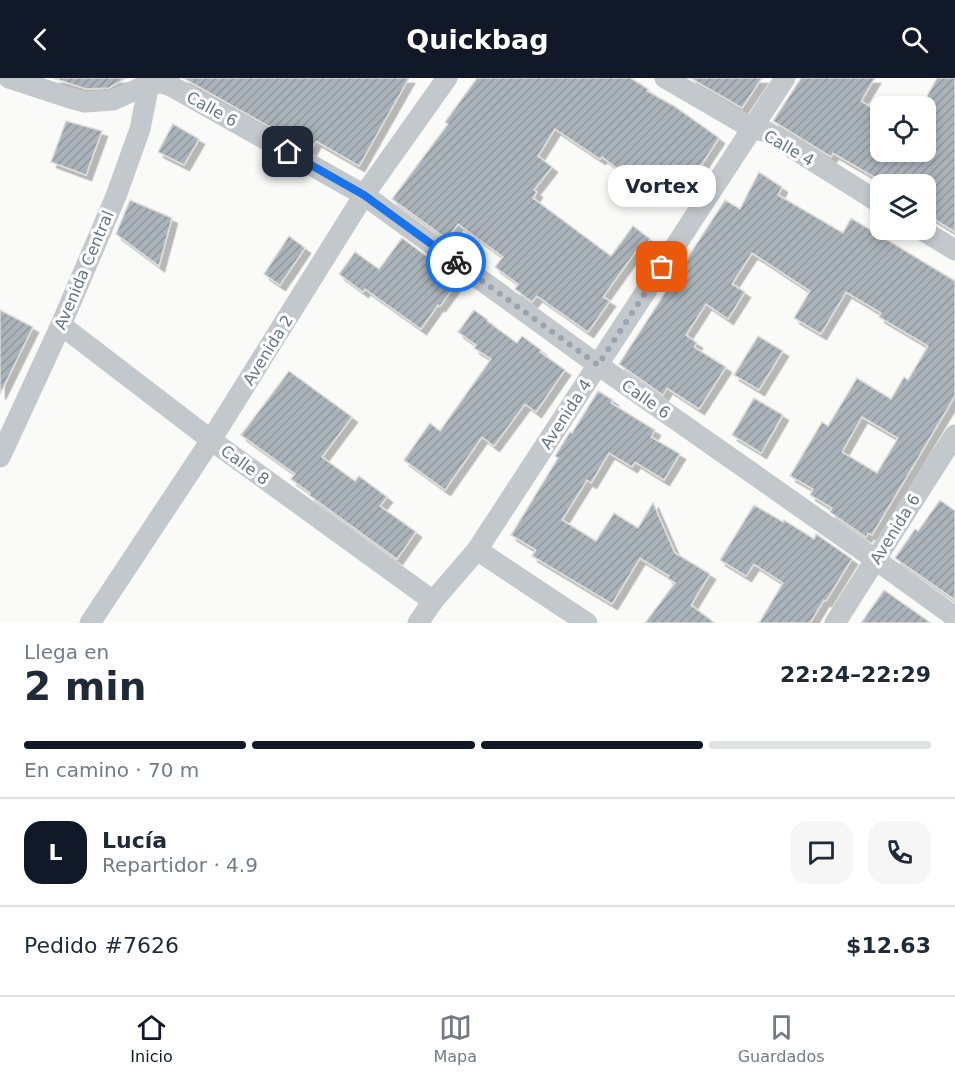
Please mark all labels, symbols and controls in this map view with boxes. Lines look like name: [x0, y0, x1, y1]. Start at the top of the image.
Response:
icon: back: [24, 23, 57, 56]
icon: search: [898, 23, 931, 56]
text: Quickbag: [406, 24, 549, 55]
street label: Calle 6: [183, 87, 241, 131]
map controls: [870, 96, 936, 240]
button: locate: [870, 96, 936, 162]
pin: [262, 126, 313, 177]
street label: Calle 4: [760, 126, 818, 170]
icon: home: [271, 135, 304, 168]
callout: Vortex: [608, 165, 716, 207]
text: Vortex: [625, 174, 699, 198]
button: layers: [870, 174, 936, 240]
street label: Avenida Central: [50, 208, 118, 332]
courier: [426, 232, 486, 292]
pin: [636, 241, 687, 292]
icon: bike: [440, 246, 473, 279]
icon: bag: [645, 250, 678, 283]
street label: Avenida 2: [239, 311, 297, 389]
street label: Calle 6: [618, 375, 674, 423]
street label: Avenida 4: [536, 376, 596, 452]
street label: Calle 8: [217, 441, 273, 489]
street label: Avenida 6: [866, 490, 924, 568]
text: Llega en: [24, 640, 109, 664]
text: 22:24–22:29: [780, 662, 931, 687]
text: 2 min: [24, 664, 146, 709]
text: En camino · 70 m: [24, 758, 199, 782]
button: chat: [790, 821, 853, 884]
button: phone: [868, 821, 931, 884]
text: Lucía: [102, 828, 167, 853]
text: L: [48, 840, 63, 865]
text: Repartidor · 4.9: [102, 853, 258, 877]
text: Pedido #7626: [24, 933, 179, 958]
text: $12.63: [846, 933, 931, 958]
tab: Inicio: [130, 1011, 173, 1066]
tab: Mapa: [433, 1011, 477, 1066]
tab: Guardados: [738, 1011, 825, 1066]

